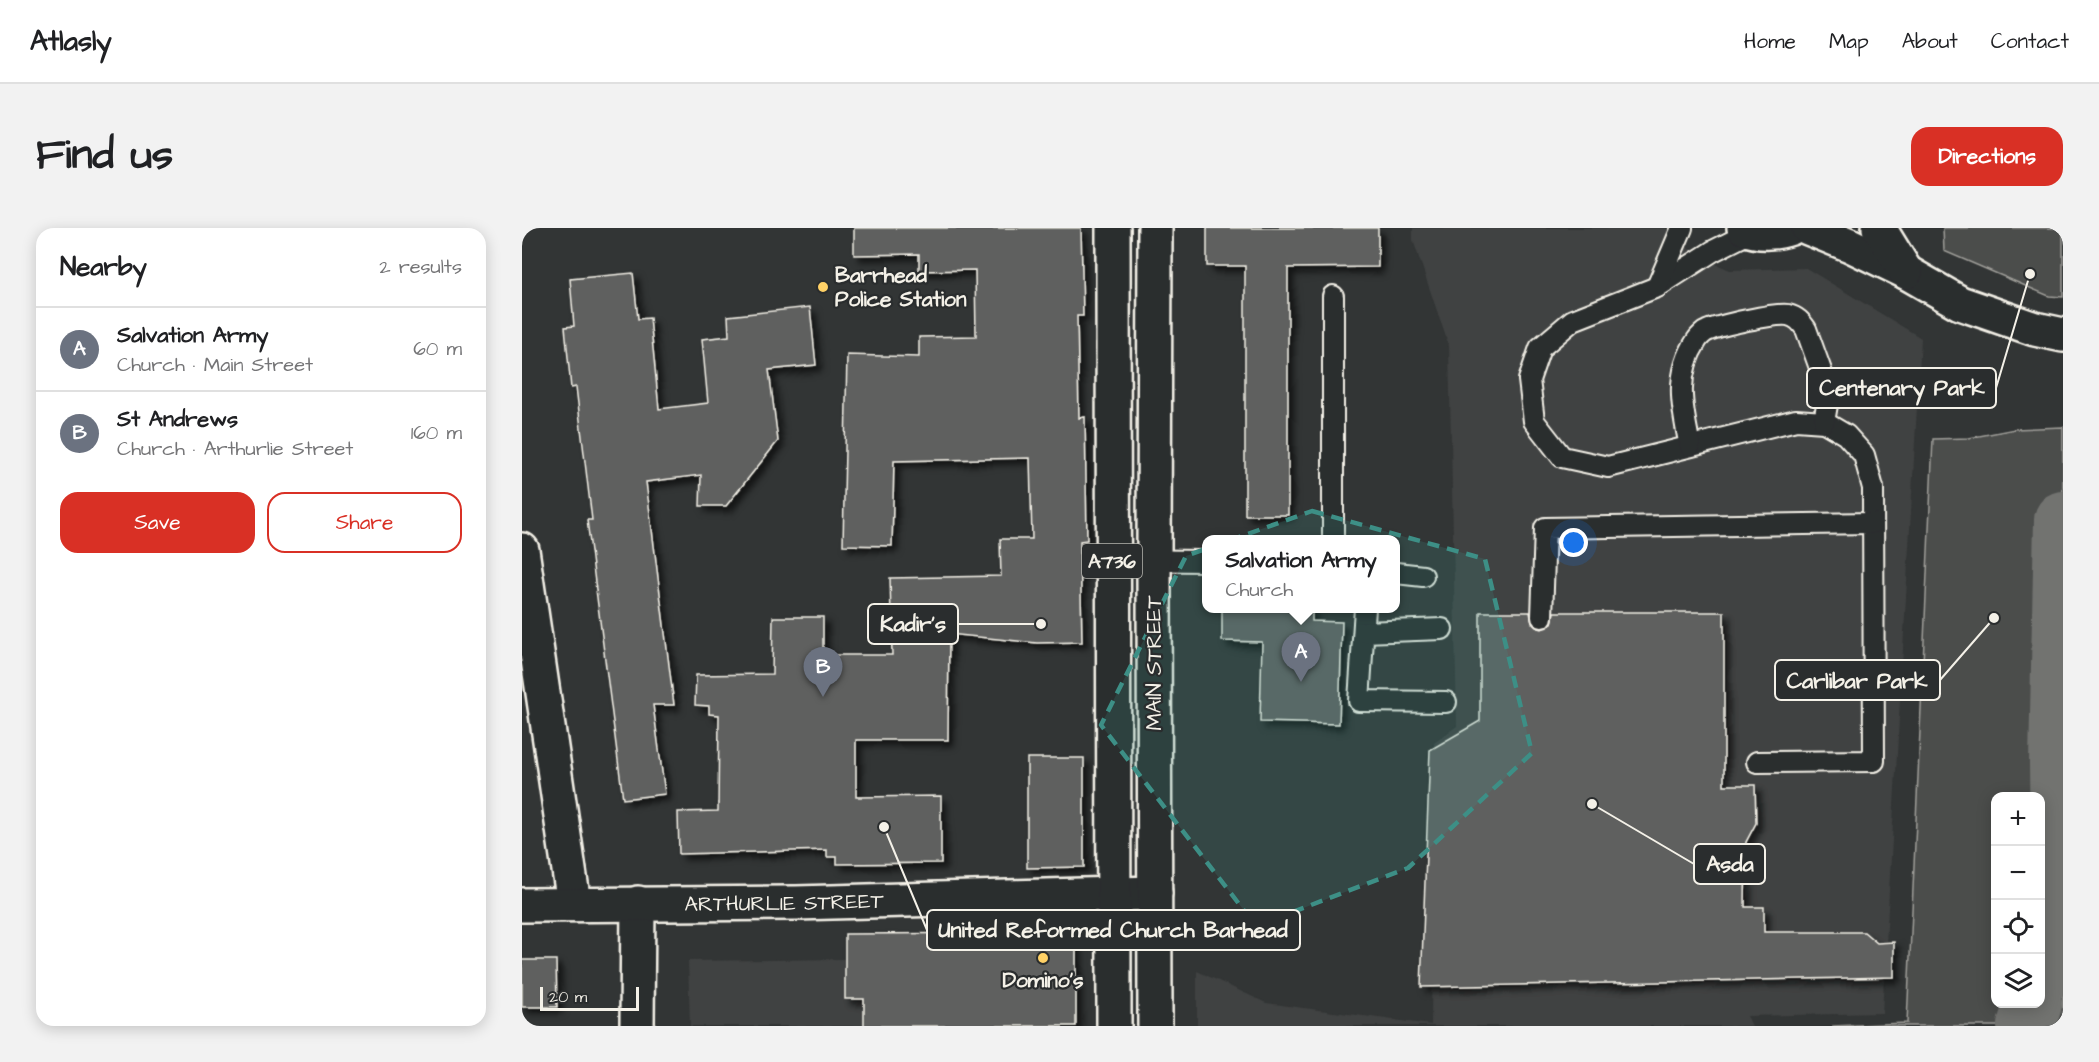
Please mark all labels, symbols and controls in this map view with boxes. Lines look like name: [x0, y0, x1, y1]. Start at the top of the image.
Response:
text: Atlasly: [30, 22, 112, 61]
text: Home: [1744, 27, 1796, 56]
text: Map: [1829, 27, 1869, 56]
text: About: [1902, 27, 1958, 56]
text: Contact: [1991, 27, 2069, 56]
text: Find us: [36, 127, 173, 185]
button: Directions: [1911, 127, 2063, 186]
text: Nearby: [60, 249, 147, 285]
text: 2 results: [379, 253, 462, 281]
place label: Barrhead Police Station: [835, 261, 967, 314]
marker: Barrhead Police Station: [816, 280, 830, 294]
text: Salvation Army: [117, 320, 268, 351]
text: A: [73, 335, 86, 363]
text: 60 m: [413, 335, 462, 363]
text: Church · Main Street: [117, 351, 313, 379]
callout: Centenary Park: [1807, 368, 1996, 408]
text: Centenary Park: [1819, 373, 1985, 406]
text: St Andrews: [117, 404, 238, 435]
text: B: [72, 419, 87, 447]
text: 160 m: [411, 419, 462, 447]
text: Church · Arthurlie Street: [117, 435, 353, 463]
button: Save: [60, 492, 255, 553]
button: Share: [267, 492, 462, 553]
your location: [1559, 528, 1588, 557]
popup: [1202, 535, 1400, 613]
road number: A736: [1082, 544, 1142, 578]
text: Salvation Army: [1225, 545, 1377, 576]
text: Church: [1225, 576, 1293, 604]
street label: MAIN STREET: [1140, 595, 1169, 731]
callout: Kadir's: [868, 604, 958, 644]
text: Kadir's: [880, 609, 946, 640]
pin: A: [1282, 632, 1320, 682]
pin: B: [804, 648, 842, 697]
callout: Carlibar Park: [1775, 660, 1940, 700]
text: Carlibar Park: [1786, 666, 1928, 697]
map controls: [1991, 792, 2045, 1008]
button: +: [1991, 792, 2045, 846]
callout: Asda: [1694, 844, 1765, 884]
button: −: [1991, 846, 2045, 900]
text: Asda: [1706, 849, 1755, 880]
street label: ARTHURLIE STREET: [684, 887, 885, 919]
button: locate: [1991, 900, 2045, 954]
callout: United Reformed Church Barhead: [927, 910, 1300, 950]
text: United Reformed Church Barhead: [938, 915, 1288, 946]
marker: Domino's: [1036, 951, 1050, 965]
button: layers: [1991, 954, 2045, 1008]
place label: Domino's: [1002, 966, 1084, 995]
scale bar: [540, 984, 639, 1012]
text: 20 m: [549, 986, 587, 1008]

